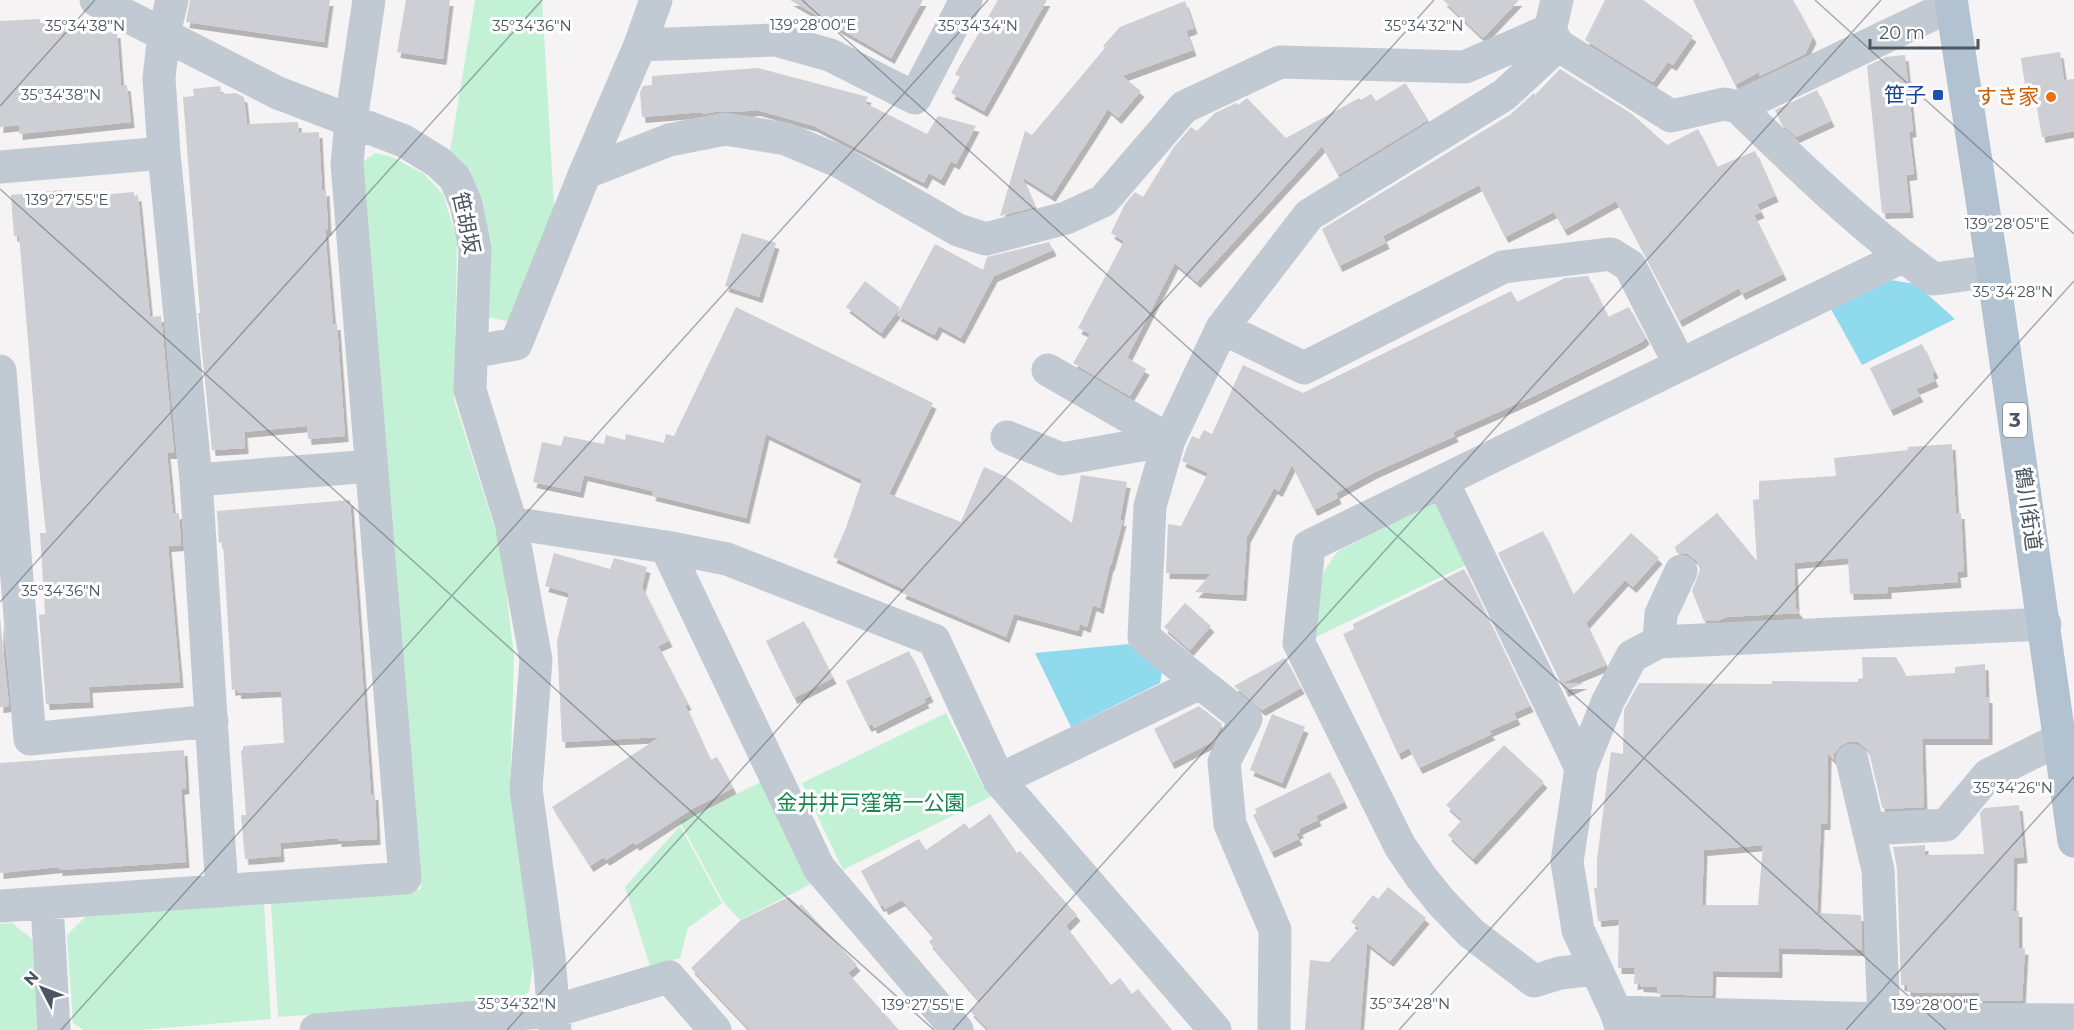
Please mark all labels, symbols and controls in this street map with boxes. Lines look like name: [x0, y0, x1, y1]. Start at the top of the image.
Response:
scale bar: [1870, 12, 1978, 50]
text: 139°28'00"E: [770, 15, 856, 34]
text: 35°34'38"N: [45, 16, 125, 35]
text: 35°34'36"N: [492, 16, 572, 35]
text: 35°34'34"N: [938, 16, 1018, 35]
text: 35°34'32"N: [1384, 16, 1464, 35]
text: 20 m: [1879, 22, 1925, 44]
place label: 笹子: [1884, 82, 1926, 107]
place label: すき家: [1976, 84, 2039, 109]
text: 35°34'38"N: [21, 85, 101, 104]
marker: 笹子: [1931, 88, 1945, 102]
marker: すき家: [2044, 90, 2058, 104]
street label: 笹胡坂: [448, 189, 485, 256]
text: 139°27'55"E: [25, 190, 109, 209]
text: 139°28'05"E: [1964, 214, 2050, 233]
text: 35°34'28"N: [1973, 282, 2053, 301]
road number: 3: [2003, 403, 2027, 437]
street label: 鶴川街道: [2010, 466, 2047, 552]
text: 35°34'36"N: [21, 581, 101, 600]
text: 35°34'26"N: [1973, 778, 2053, 797]
park label: 金井井戸窪第一公園: [777, 790, 966, 815]
north arrow: [12, 958, 72, 1018]
text: N: [20, 967, 43, 989]
text: 35°34'32"N: [477, 994, 557, 1013]
text: 35°34'28"N: [1370, 994, 1450, 1013]
text: 139°27'55"E: [881, 995, 965, 1014]
text: 139°28'00"E: [1892, 995, 1978, 1014]

